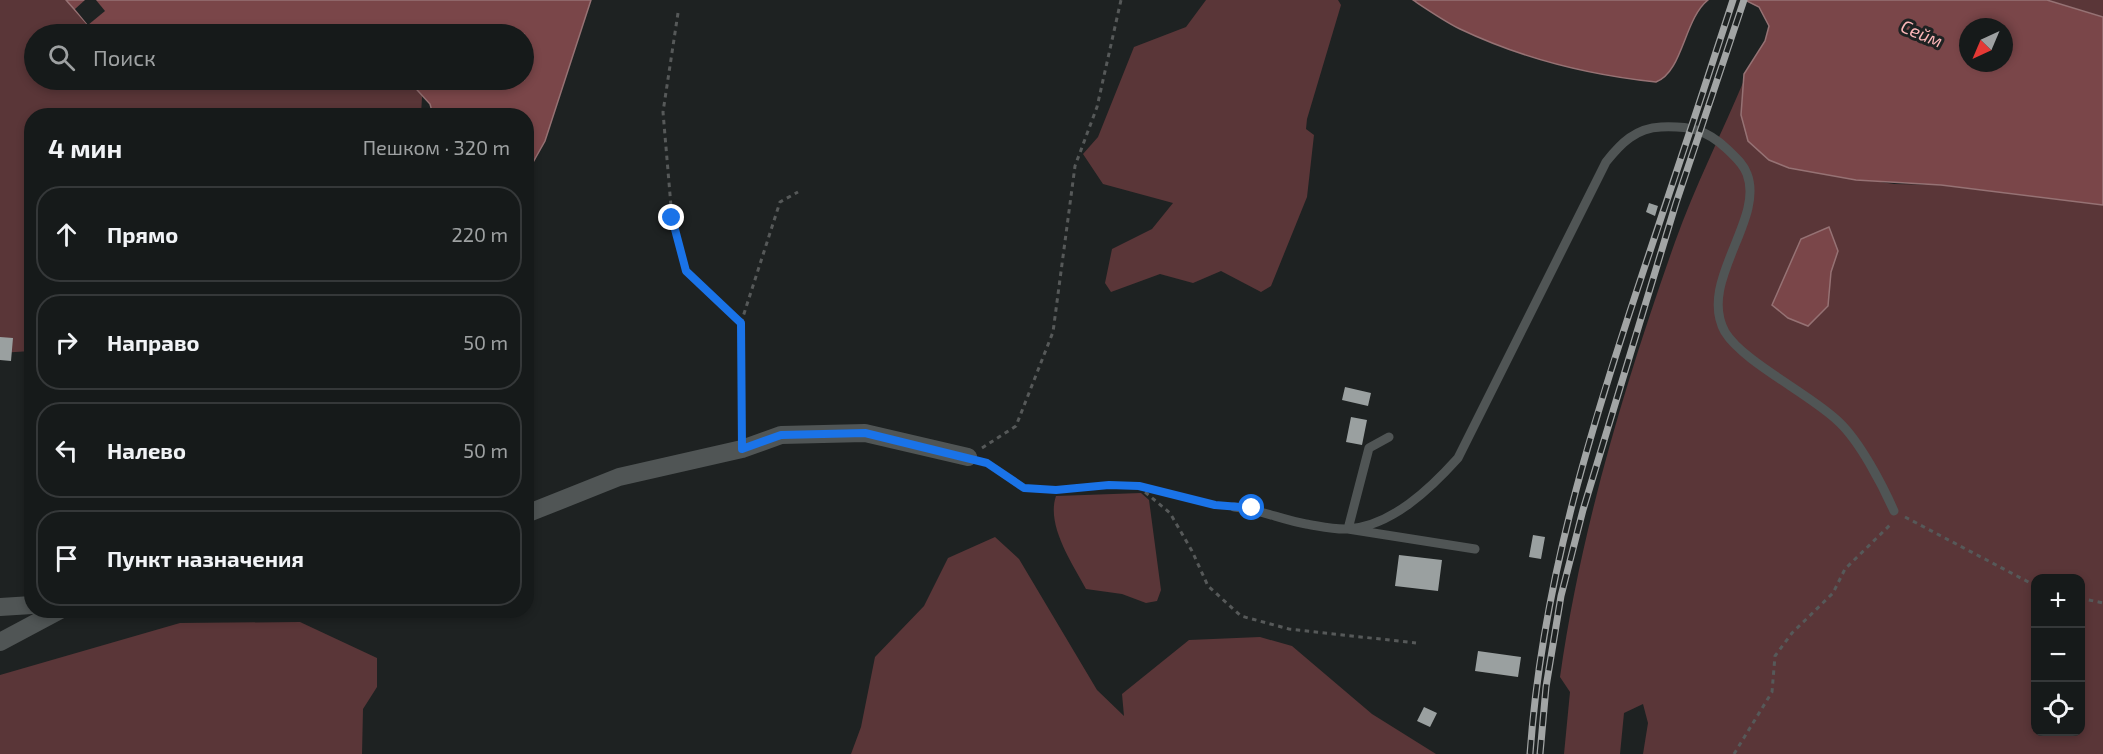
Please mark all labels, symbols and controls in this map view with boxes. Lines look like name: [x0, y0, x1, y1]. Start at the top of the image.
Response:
water label: Сейм: [1898, 14, 1946, 52]
north arrow: [1959, 18, 2013, 72]
search box: [24, 24, 534, 90]
icon: search: [45, 41, 78, 74]
text: Поиск: [93, 44, 156, 70]
text: 4 мин: [48, 132, 122, 163]
text: Пешком · 320 m: [363, 135, 510, 159]
route end: [658, 204, 684, 230]
icon: ahead: [50, 218, 83, 251]
text: Прямо: [107, 221, 178, 247]
text: 220 m: [451, 222, 508, 246]
icon: right: [50, 326, 83, 359]
text: Направо: [107, 329, 200, 355]
text: 50 m: [463, 330, 508, 354]
icon: left: [50, 434, 83, 467]
text: Налево: [107, 437, 186, 463]
text: 50 m: [463, 438, 508, 462]
route start: [1238, 494, 1264, 520]
icon: arrive: [50, 542, 83, 575]
text: Пункт назначения: [107, 545, 304, 571]
map controls: [2031, 574, 2085, 736]
button: +: [2031, 574, 2085, 628]
button: −: [2031, 628, 2085, 682]
button: locate: [2031, 682, 2085, 736]

